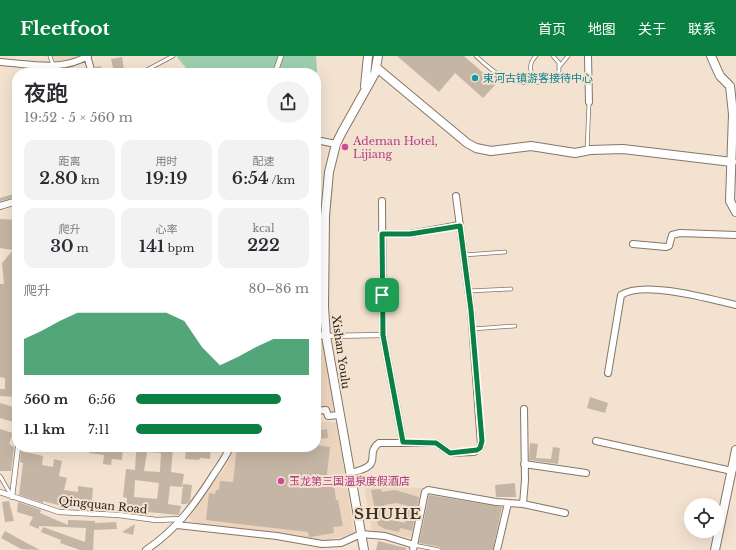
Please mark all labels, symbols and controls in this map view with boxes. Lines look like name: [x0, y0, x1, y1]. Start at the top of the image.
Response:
text: Fleetfoot: [20, 17, 110, 40]
text: 首页: [538, 20, 566, 38]
text: 地图: [588, 20, 616, 38]
text: 关于: [638, 20, 666, 38]
text: 联系: [688, 20, 716, 38]
place label: 束河古镇游客接待中心: [483, 71, 593, 85]
marker: 束河古镇游客接待中心: [470, 73, 480, 83]
text: 夜跑: [24, 80, 68, 107]
button: share: [267, 81, 309, 123]
text: 19:52 · 5 × 560 m: [24, 109, 133, 126]
place label: Ademan Hotel, Lijiang: [352, 134, 438, 161]
marker: Ademan Hotel, Lijiang: [340, 142, 350, 152]
text: 距离: [59, 154, 81, 168]
text: 用时: [156, 154, 178, 168]
text: 配速: [253, 154, 275, 168]
text: 2.80: [39, 168, 78, 189]
text: 19:19: [145, 168, 188, 189]
text: 6:54: [232, 168, 269, 189]
text: km: [78, 173, 100, 187]
text: /km: [269, 173, 295, 187]
text: kcal: [253, 221, 274, 235]
text: 爬升: [59, 222, 81, 236]
text: 心率: [156, 222, 178, 236]
text: 222: [247, 235, 280, 256]
text: 30: [50, 236, 74, 257]
text: 141: [139, 236, 165, 257]
text: m: [74, 241, 89, 255]
text: bpm: [165, 241, 194, 255]
pin: [365, 278, 399, 312]
text: 80–86 m: [249, 280, 309, 297]
text: 爬升: [24, 282, 50, 299]
icon: arrive: [371, 284, 393, 306]
street label: Xishan Youlu: [329, 314, 353, 390]
text: 560 m: [24, 391, 68, 408]
text: 6:56: [88, 391, 116, 408]
text: 1.1 km: [24, 421, 65, 438]
text: 7:11: [88, 421, 110, 438]
place label: 玉龙第三国温泉度假酒店: [289, 474, 410, 488]
marker: 玉龙第三国温泉度假酒店: [276, 476, 286, 486]
street label: Qingquan Road: [58, 493, 149, 517]
map controls: [684, 498, 724, 538]
button: locate: [684, 498, 724, 538]
district label: SHUHE: [354, 504, 422, 523]

